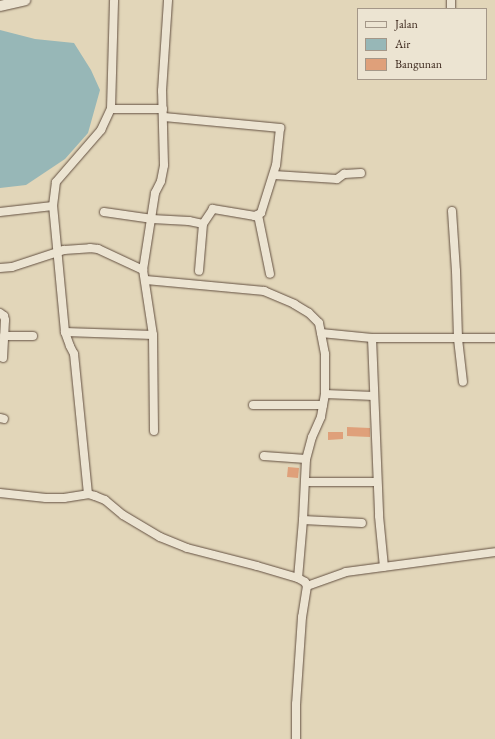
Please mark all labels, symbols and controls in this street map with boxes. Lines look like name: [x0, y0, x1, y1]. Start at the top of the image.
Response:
legend: [357, 8, 487, 80]
text: Jalan: [395, 16, 418, 32]
text: Air: [395, 36, 410, 52]
text: Bangunan: [395, 56, 442, 72]

